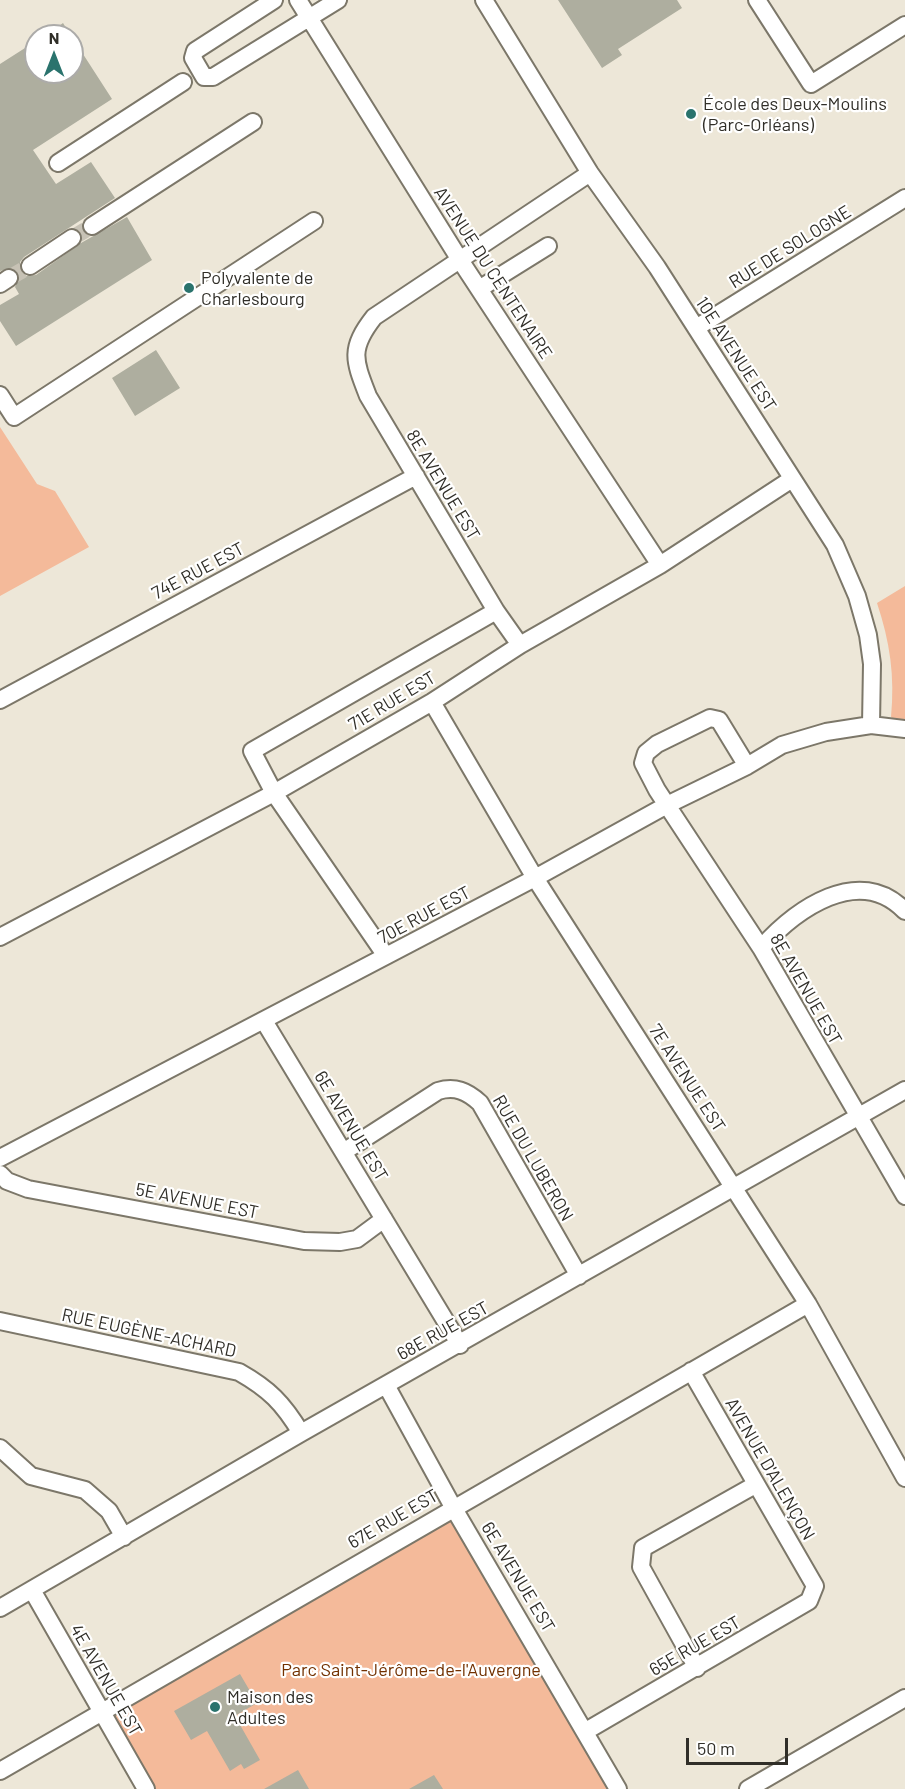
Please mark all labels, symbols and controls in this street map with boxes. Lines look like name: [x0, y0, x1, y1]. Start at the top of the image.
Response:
north arrow: [24, 24, 84, 84]
text: N: [49, 28, 59, 47]
place label: École des Deux-Moulins (Parc-Orléans): [703, 93, 887, 136]
marker: École des Deux-Moulins (Parc-Orléans): [684, 107, 698, 121]
street label: AVENUE DU CENTENAIRE: [429, 183, 557, 363]
street label: RUE DE SOLOGNE: [725, 201, 855, 293]
place label: Polyvalente de Charlesbourg: [201, 267, 313, 310]
marker: Polyvalente de Charlesbourg: [182, 281, 196, 295]
street label: 10E AVENUE EST: [691, 293, 781, 415]
street label: 8E AVENUE EST: [402, 426, 484, 544]
street label: 74E RUE EST: [148, 538, 248, 604]
street label: 71E RUE EST: [345, 667, 439, 735]
street label: 70E RUE EST: [374, 882, 474, 948]
street label: 8E AVENUE EST: [765, 930, 847, 1048]
street label: 7E AVENUE EST: [644, 1020, 730, 1136]
street label: 6E AVENUE EST: [310, 1067, 392, 1185]
street label: RUE DU LUBERON: [488, 1091, 578, 1225]
street label: 5E AVENUE EST: [134, 1179, 260, 1223]
street label: 68E RUE EST: [393, 1297, 493, 1365]
street label: RUE EUGÈNE-ACHARD: [60, 1304, 238, 1362]
street label: AVENUE D'ALENÇON: [721, 1394, 819, 1544]
street label: 67E RUE EST: [344, 1484, 442, 1554]
street label: 6E AVENUE EST: [477, 1518, 559, 1636]
street label: 65E RUE EST: [646, 1611, 744, 1681]
street label: 4E AVENUE EST: [65, 1620, 147, 1740]
park label: Parc Saint-Jérôme-de-l'Auvergne: [281, 1659, 541, 1681]
place label: Maison des Adultes: [227, 1686, 313, 1728]
marker: Maison des Adultes: [208, 1700, 222, 1714]
scale bar: [689, 1726, 791, 1764]
text: 50 m: [697, 1737, 735, 1759]

